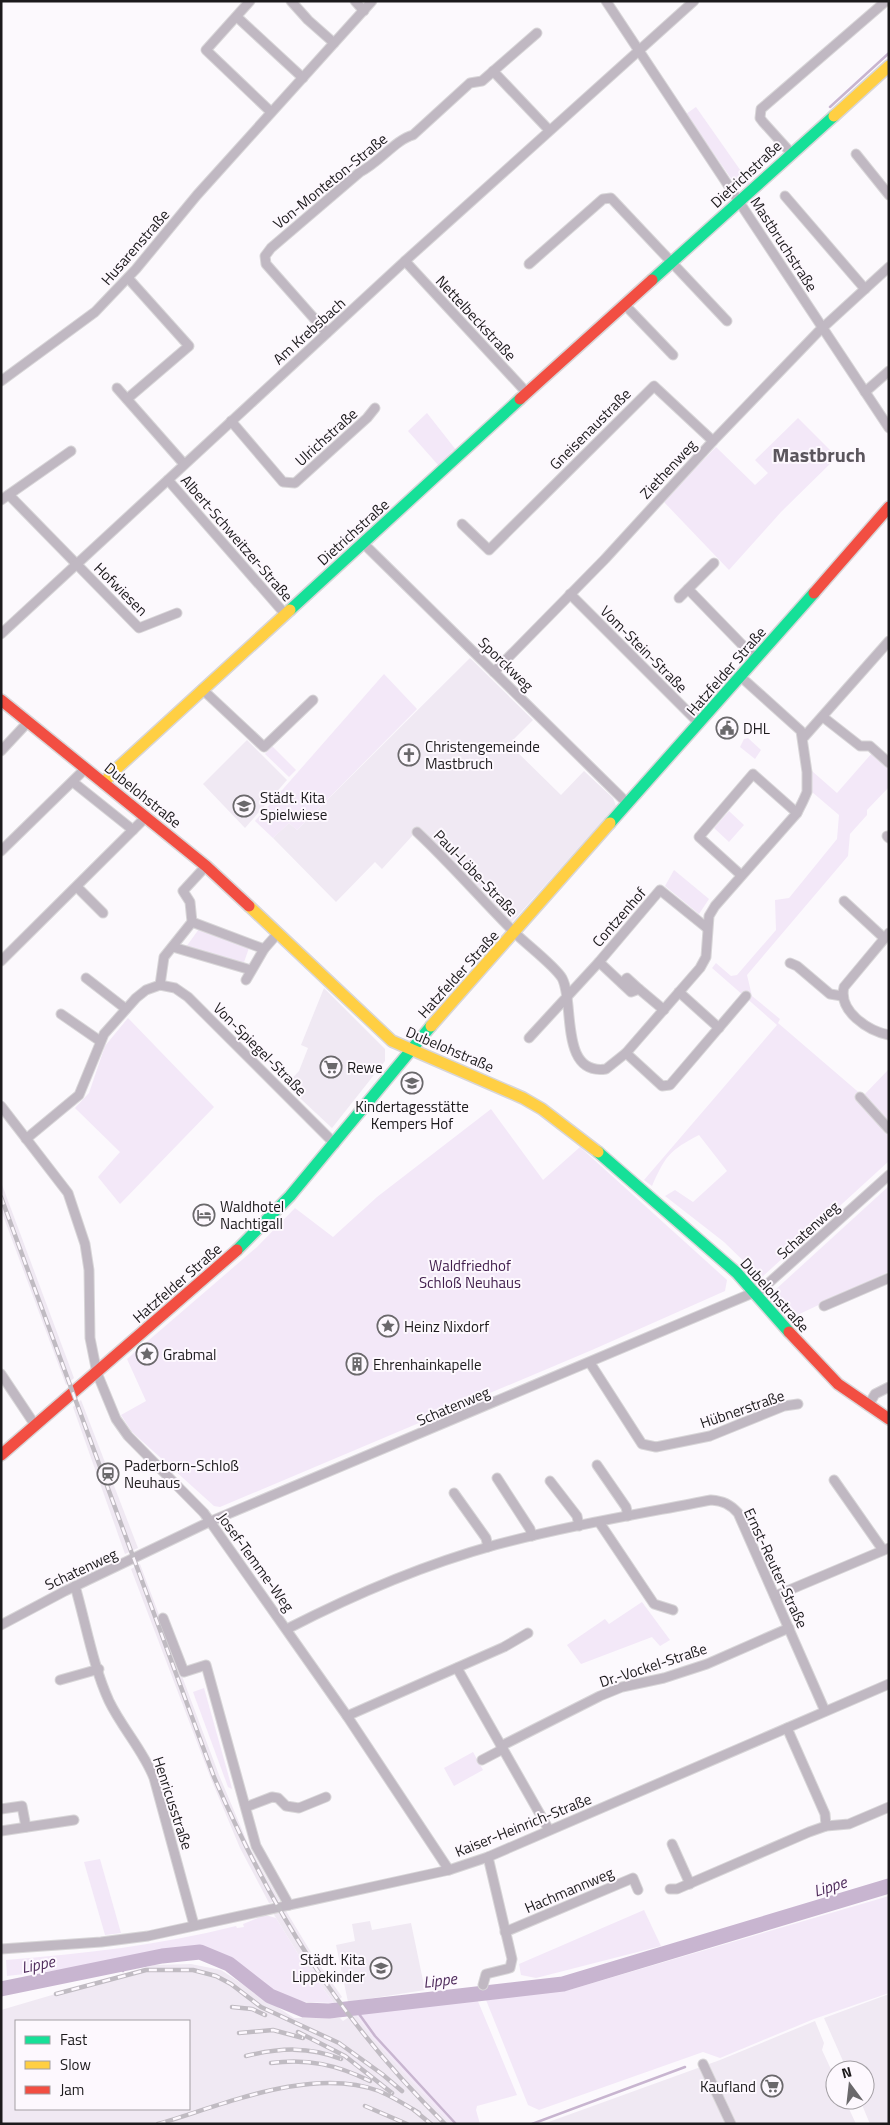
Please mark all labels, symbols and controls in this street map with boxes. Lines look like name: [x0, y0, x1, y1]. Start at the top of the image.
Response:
street label: Von-Monteton-Straße: [268, 128, 392, 234]
street label: Dietrichstraße: [705, 135, 787, 213]
street label: Mastbruchstraße: [745, 192, 823, 296]
street label: Husarenstraße: [95, 204, 175, 290]
street label: Nettelbeckstraße: [430, 270, 522, 366]
street label: Am Krebsbach: [268, 292, 350, 370]
street label: Gneisenaustraße: [544, 383, 636, 475]
street label: Ulrichstraße: [290, 403, 362, 471]
street label: Ziethenweg: [634, 434, 702, 504]
district label: Mastbruch: [772, 439, 866, 470]
street label: Albert-Schweitzer-Straße: [175, 470, 299, 606]
street label: Dietrichstraße: [312, 493, 394, 571]
street label: Hofwiesen: [89, 557, 153, 621]
street label: Vom-Stein-Straße: [595, 600, 693, 698]
street label: Hatzfelder Straße: [681, 621, 771, 721]
street label: Sporckweg: [473, 632, 539, 697]
public building icon: DHL: [715, 716, 739, 740]
place label: DHL: [743, 717, 770, 740]
place label: Christengemeinde Mastbruch: [425, 735, 540, 775]
church icon: Christengemeinde Mastbruch: [397, 743, 421, 767]
street label: Dubelohstraße: [99, 757, 187, 833]
place label: Städt. Kita Spielwiese: [260, 786, 327, 826]
school or university icon: Städt. Kita Spielwiese: [232, 794, 256, 818]
street label: Paul-Löbe-Straße: [428, 824, 524, 922]
street label: Contzenhof: [587, 882, 652, 952]
street label: Hatzfelder Straße: [412, 925, 504, 1023]
street label: Von-Spiegel-Straße: [208, 997, 312, 1101]
street label: Dubelohstraße: [402, 1020, 498, 1078]
supermarket icon: Rewe: [319, 1055, 343, 1079]
place label: Rewe: [347, 1056, 383, 1079]
school or university icon: Kindertagesstätte Kempers Hof: [400, 1071, 424, 1095]
place label: Kindertagesstätte Kempers Hof: [355, 1095, 469, 1135]
place label: Waldhotel Nachtigall: [220, 1195, 284, 1235]
street label: Schatenweg: [771, 1195, 845, 1265]
hotel icon: Waldhotel Nachtigall: [192, 1203, 216, 1227]
street label: Hatzfelder Straße: [127, 1238, 227, 1328]
street label: Dubelohstraße: [735, 1252, 815, 1338]
park label: Waldfriedhof Schloß Neuhaus: [419, 1254, 521, 1294]
place icon: Heinz Nixdorf: [376, 1314, 400, 1338]
place label: Heinz Nixdorf: [404, 1315, 489, 1338]
place icon: Grabmal: [135, 1342, 159, 1366]
place label: Grabmal: [163, 1343, 216, 1366]
building icon: Ehrenhainkapelle: [345, 1352, 369, 1376]
place label: Ehrenhainkapelle: [373, 1353, 482, 1376]
street label: Schatenweg: [413, 1380, 494, 1432]
street label: Hübnerstraße: [697, 1384, 787, 1434]
place label: Paderborn-Schloß Neuhaus: [124, 1454, 239, 1494]
station icon: Paderborn-Schloß Neuhaus: [96, 1462, 120, 1486]
street label: Ernst-Reuter-Straße: [738, 1504, 814, 1632]
street label: Josef-Temme-Weg: [212, 1508, 300, 1617]
street label: Schatenweg: [41, 1542, 121, 1596]
street label: Dr.-Vockel-Straße: [596, 1637, 710, 1693]
street label: Henricusstraße: [147, 1753, 199, 1853]
street label: Kaiser-Heinrich-Straße: [451, 1787, 595, 1863]
street label: Hachmannweg: [521, 1861, 617, 1919]
water label: Lippe: [810, 1869, 851, 1902]
water label: Lippe: [19, 1948, 58, 1979]
place label: Städt. Kita Lippekinder: [292, 1948, 365, 1988]
school or university icon: Städt. Kita Lippekinder: [369, 1956, 393, 1980]
water label: Lippe: [422, 1966, 460, 1994]
legend: [15, 2020, 190, 2110]
text: Fast: [60, 2028, 88, 2051]
text: Slow: [60, 2053, 91, 2076]
north arrow: [825, 2060, 875, 2110]
text: N: [839, 2061, 854, 2083]
supermarket icon: Kaufland: [760, 2074, 784, 2098]
place label: Kaufland: [700, 2075, 756, 2098]
text: Jam: [60, 2078, 84, 2101]

